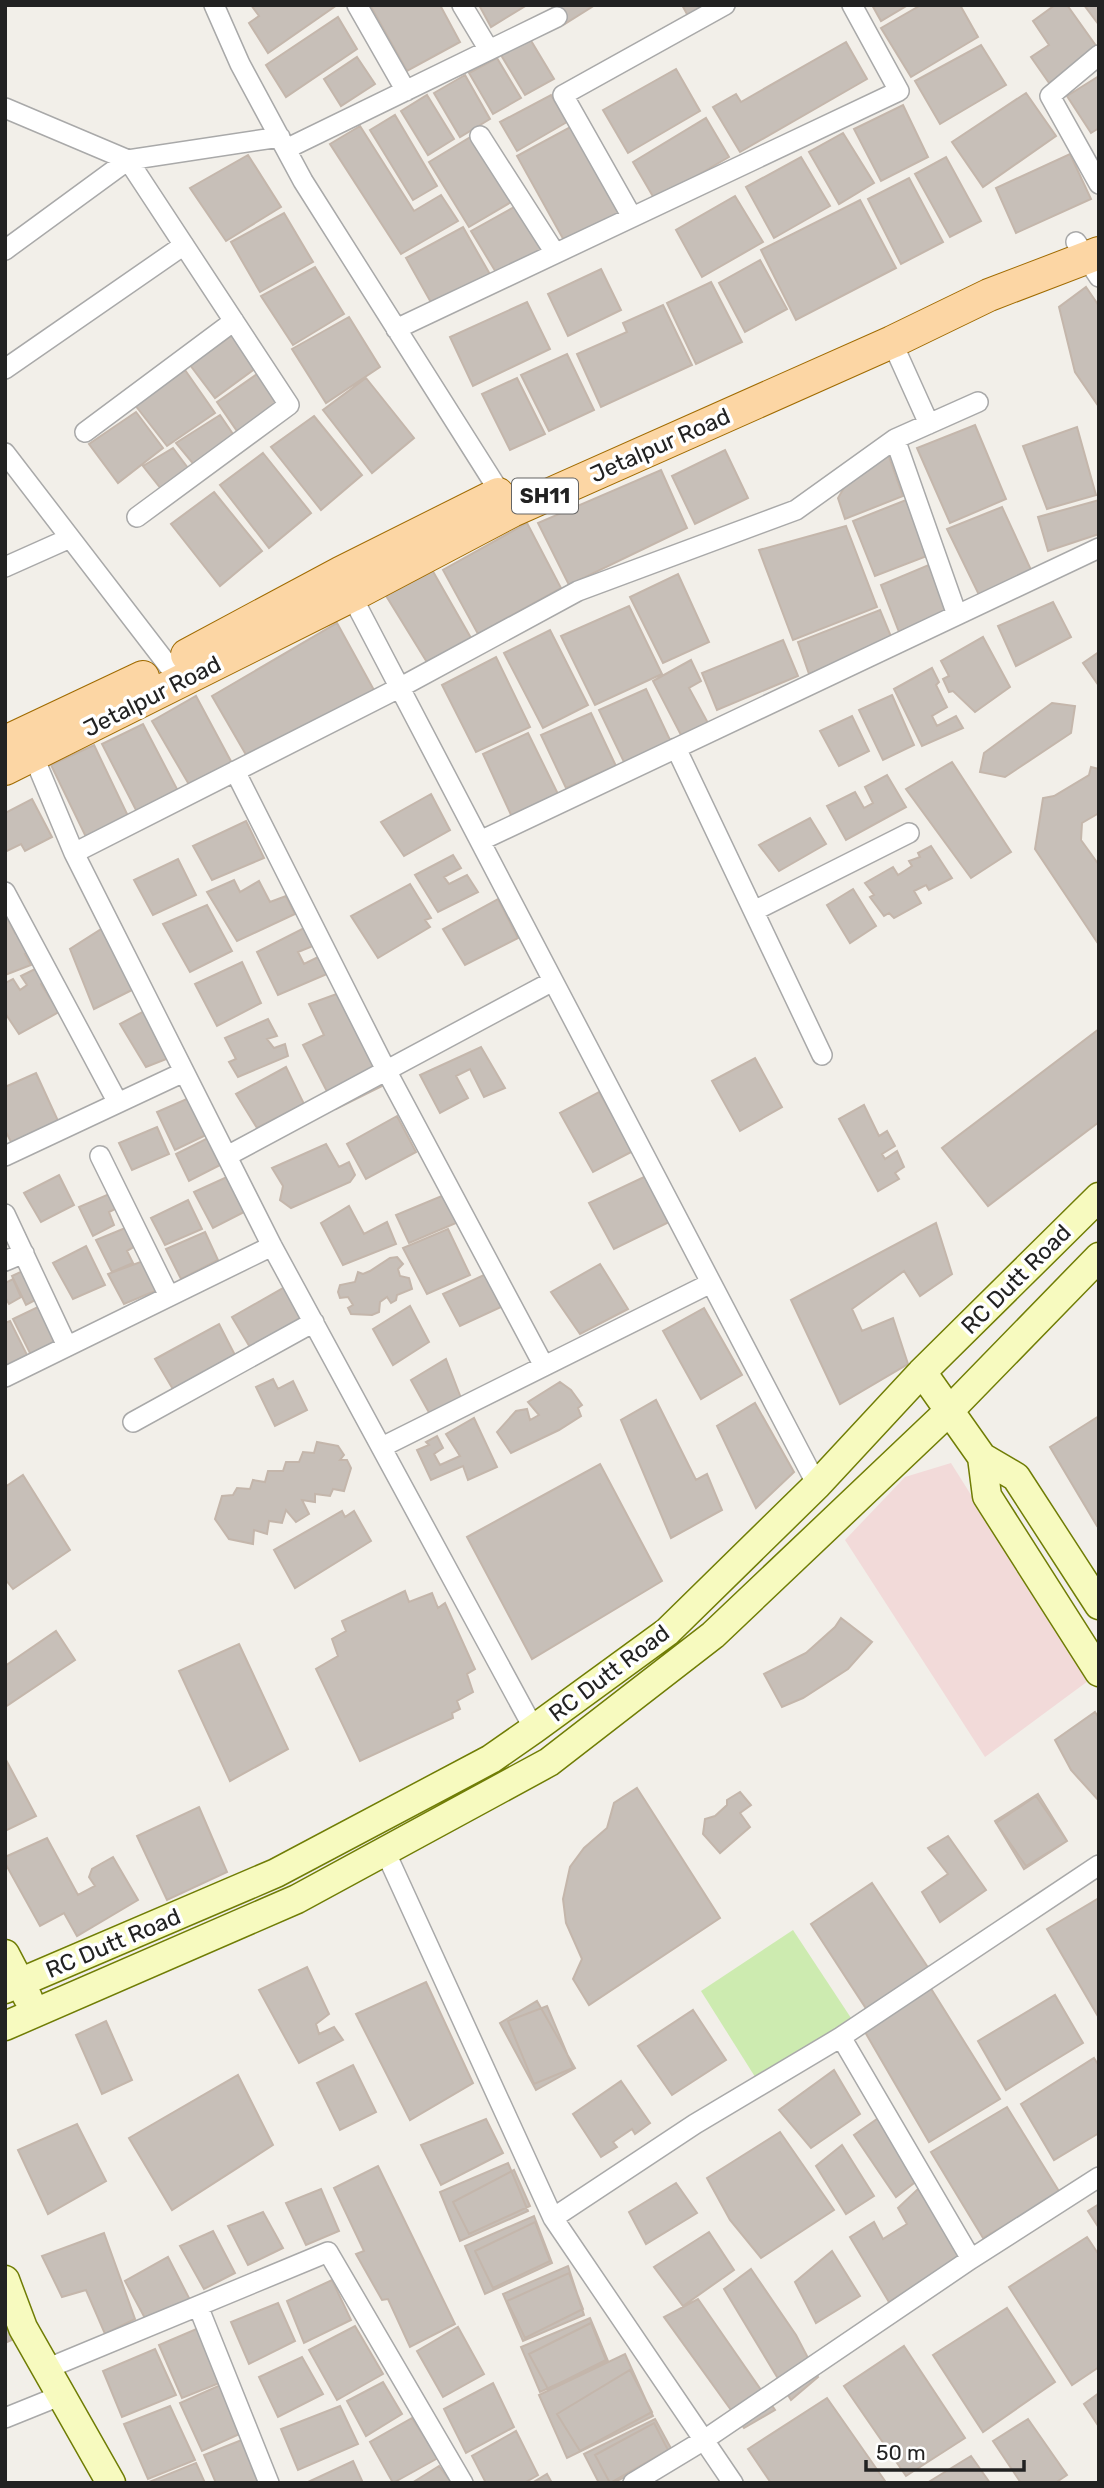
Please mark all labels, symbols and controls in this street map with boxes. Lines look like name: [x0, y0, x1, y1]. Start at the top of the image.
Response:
street label: Jetalpur Road: [586, 402, 734, 488]
road number: SH11: [512, 478, 578, 514]
street label: Jetalpur Road: [79, 649, 225, 743]
street label: RC Dutt Road: [955, 1218, 1077, 1340]
street label: RC Dutt Road: [543, 1619, 675, 1727]
street label: RC Dutt Road: [41, 1902, 185, 1984]
scale bar: [866, 2428, 1024, 2472]
text: 50 m: [876, 2440, 926, 2465]

